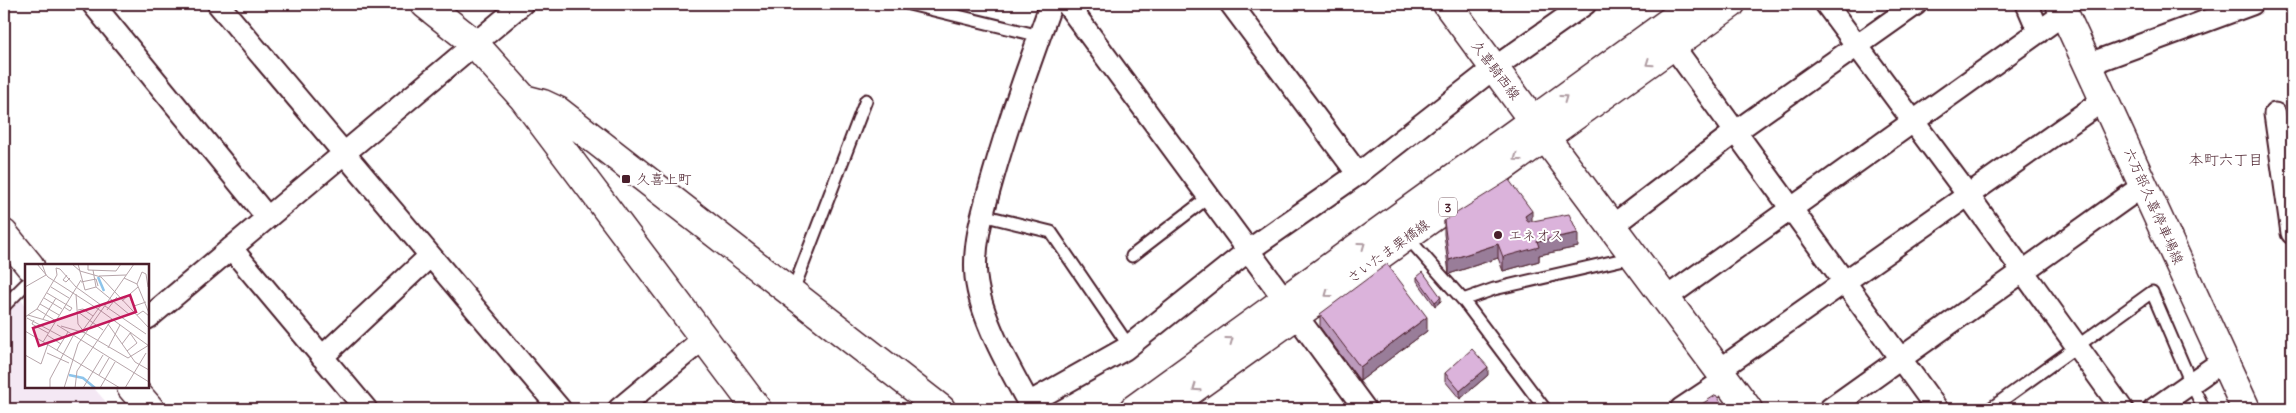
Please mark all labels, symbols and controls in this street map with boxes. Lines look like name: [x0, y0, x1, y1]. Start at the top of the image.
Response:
street label: 久喜騎西線: [1468, 37, 1524, 103]
one-way arrow: [1645, 57, 1655, 66]
one-way arrow: [1559, 95, 1568, 104]
street label: 六万部久喜停車場線: [2120, 145, 2188, 267]
district label: 本町六丁目: [2188, 150, 2264, 169]
one-way arrow: [1514, 152, 1523, 160]
place label: 久喜上町: [636, 170, 692, 188]
marker: 久喜上町: [620, 173, 632, 185]
road number: 3: [1439, 198, 1457, 216]
street label: さいたま栗橋線: [1343, 215, 1433, 287]
place label: エネオス: [1508, 226, 1563, 244]
marker: エネオス: [1492, 229, 1504, 241]
one-way arrow: [1356, 242, 1365, 250]
inset map: [25, 264, 149, 388]
one-way arrow: [1324, 288, 1334, 297]
one-way arrow: [1224, 337, 1234, 346]
one-way arrow: [1192, 382, 1202, 391]

